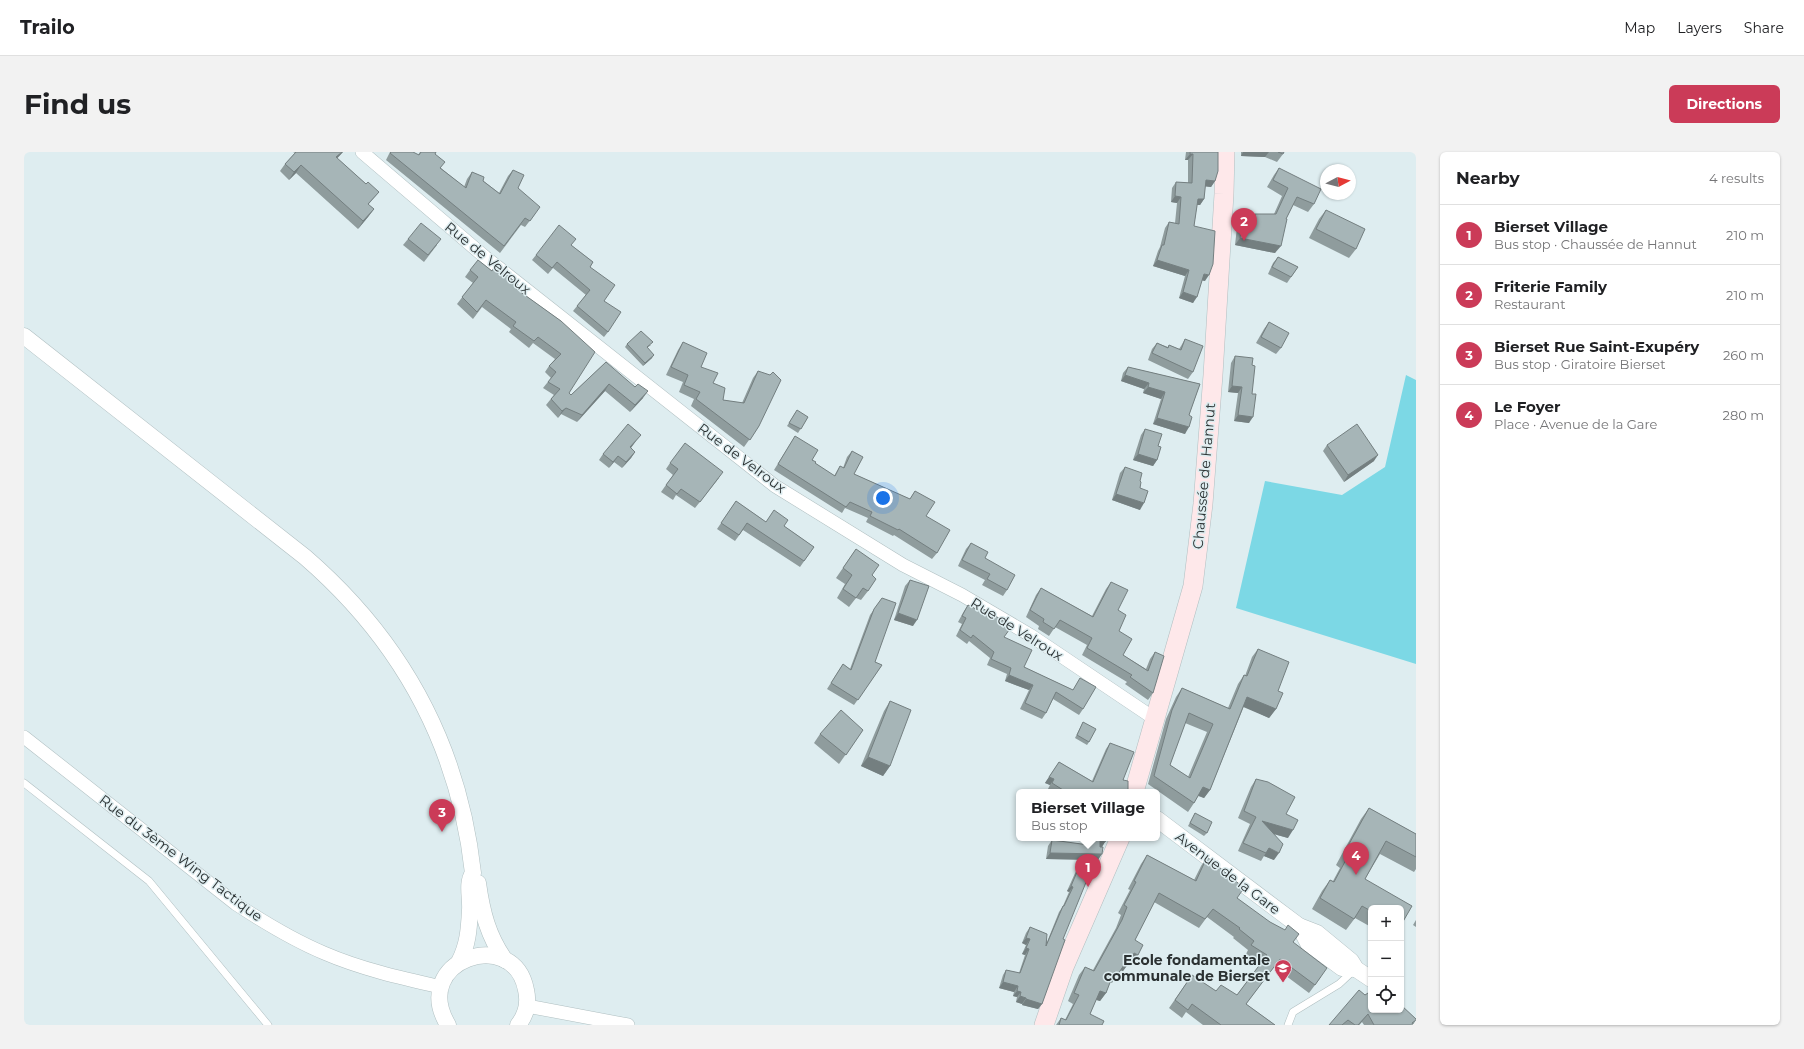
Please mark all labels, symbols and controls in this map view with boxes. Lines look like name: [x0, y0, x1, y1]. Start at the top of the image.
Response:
text: Trailo: [20, 16, 75, 39]
text: Map: [1624, 19, 1655, 37]
text: Layers: [1677, 19, 1722, 37]
text: Share: [1744, 19, 1784, 37]
button: Directions: [1669, 85, 1780, 123]
text: Find us: [24, 87, 131, 121]
north arrow: [1320, 164, 1356, 200]
text: Nearby: [1456, 168, 1520, 188]
text: 4 results: [1709, 170, 1764, 186]
pin: 2: [1231, 208, 1257, 241]
text: Bierset Village: [1494, 217, 1608, 236]
street label: Rue de Velroux: [441, 218, 535, 299]
text: 1: [1466, 227, 1472, 243]
text: 210 m: [1726, 227, 1764, 243]
text: Bus stop · Chaussée de Hannut: [1494, 236, 1697, 252]
text: Friterie Family: [1494, 277, 1607, 296]
text: 2: [1465, 287, 1473, 303]
text: 210 m: [1726, 287, 1764, 303]
text: Restaurant: [1494, 296, 1565, 312]
text: Bierset Rue Saint-Exupéry: [1494, 337, 1699, 356]
text: 3: [1465, 347, 1473, 363]
text: 260 m: [1723, 347, 1764, 363]
text: Bus stop · Giratoire Bierset: [1494, 356, 1665, 372]
text: Le Foyer: [1494, 397, 1560, 416]
street label: Chaussée de Hannut: [1189, 402, 1219, 550]
text: 4: [1465, 407, 1473, 423]
text: 280 m: [1723, 407, 1764, 423]
text: Place · Avenue de la Gare: [1494, 416, 1657, 432]
street label: Rue de Velroux: [694, 419, 790, 497]
your location: [873, 488, 893, 508]
street label: Rue de Velroux: [967, 593, 1067, 665]
popup: [1016, 789, 1160, 841]
street label: Rue du 3ème Wing Tactique: [96, 791, 266, 925]
text: Bierset Village: [1031, 798, 1145, 817]
pin: 3: [429, 799, 455, 832]
text: Bus stop: [1031, 817, 1088, 833]
street label: Avenue de la Gare: [1172, 828, 1284, 918]
pin: 4: [1343, 842, 1369, 875]
pin: 1: [1075, 854, 1101, 887]
map controls: [1368, 905, 1404, 1013]
button: +: [1368, 905, 1404, 941]
button: −: [1368, 941, 1404, 977]
place label: Ecole fondamentale communale de Bierset: [1104, 951, 1270, 985]
school or university icon: Ecole fondamentale communale de Bierset: [1273, 958, 1293, 983]
button: locate: [1368, 977, 1404, 1013]

